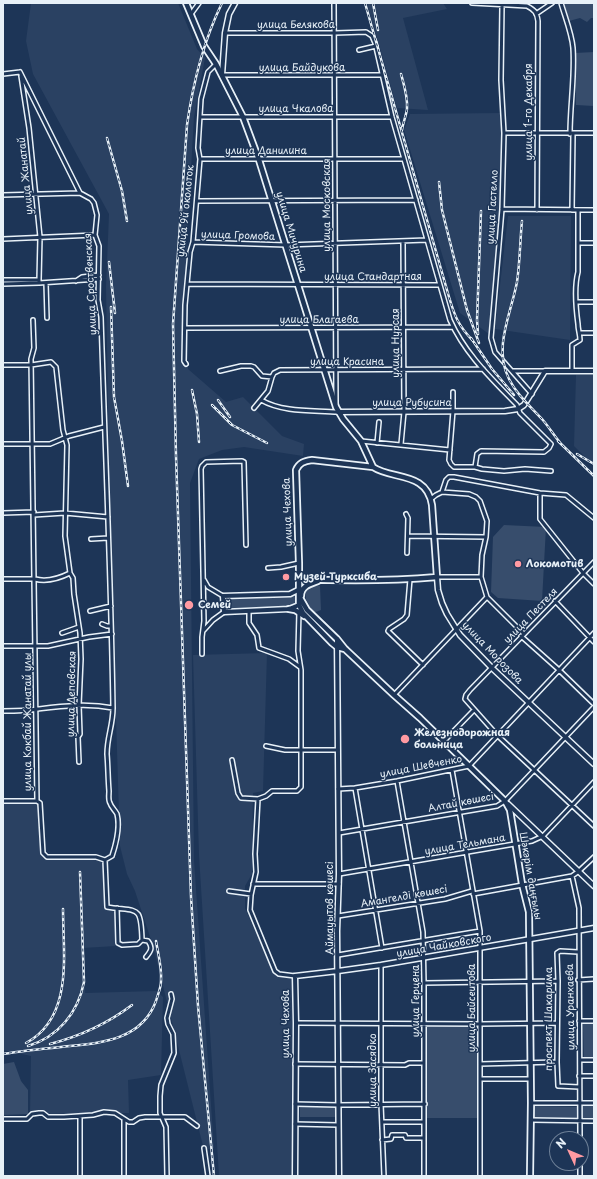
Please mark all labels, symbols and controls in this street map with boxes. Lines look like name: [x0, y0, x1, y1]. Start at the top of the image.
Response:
street label: улица Белякова: [257, 19, 335, 31]
street label: улица Байдукова: [259, 62, 345, 74]
street label: улица 1-го Декабря: [523, 63, 535, 161]
street label: улица Чкалова: [259, 103, 333, 115]
street label: улица Жанатай: [16, 137, 36, 215]
street label: улица Данилина: [225, 145, 307, 157]
street label: улица Московская: [321, 158, 333, 252]
street label: улица 9й околоток: [175, 165, 197, 257]
street label: улица Гастелло: [485, 169, 501, 245]
street label: улица Мичурина: [273, 190, 309, 274]
street label: улица Громова: [201, 229, 275, 243]
street label: улица Сроственская: [82, 233, 100, 335]
street label: улица Стандартная: [324, 271, 422, 283]
street label: улица Нурсая: [390, 308, 402, 378]
street label: улица Благаева: [279, 314, 359, 326]
street label: улица Красина: [310, 356, 384, 368]
street label: улица Рубусина: [372, 397, 452, 409]
street label: улица Чехова: [281, 478, 295, 546]
place label: Локомотив: [526, 558, 583, 570]
marker: Локомотив: [513, 559, 523, 569]
place label: Музей Турксиба: [294, 571, 377, 583]
marker: Музей Турксиба: [281, 572, 291, 582]
street label: улица Пестеля: [502, 586, 560, 646]
marker: Семей: [183, 599, 195, 611]
place label: Семей: [198, 599, 231, 611]
street label: улица Морозова: [459, 619, 525, 687]
street label: улица Деповская: [65, 651, 79, 737]
street label: улица Кокбай Жанатай улы: [22, 653, 34, 791]
place label: Железнодорожная больница: [414, 727, 510, 750]
marker: Железнодорожная больница: [399, 733, 411, 745]
street label: улица Шевченко: [379, 753, 463, 781]
street label: Алтай көшесі: [427, 791, 495, 815]
street label: Шәкәрім даңғылы: [516, 831, 544, 921]
street label: улица Тельмана: [424, 832, 506, 858]
street label: Аймауытов көшесі: [324, 861, 336, 955]
street label: Амангелді көшесі: [360, 883, 448, 911]
street label: улица Чайковского: [396, 932, 492, 960]
street label: улица Байсеитова: [466, 964, 478, 1052]
street label: улица Уранхаева: [564, 964, 578, 1050]
street label: улица Герцена: [410, 965, 422, 1037]
street label: проспект Шакарима: [543, 967, 555, 1071]
street label: улица Чехова: [280, 990, 292, 1058]
street label: улица Засядко: [367, 1033, 379, 1107]
north arrow: [549, 1131, 589, 1171]
text: N: [552, 1134, 570, 1152]

